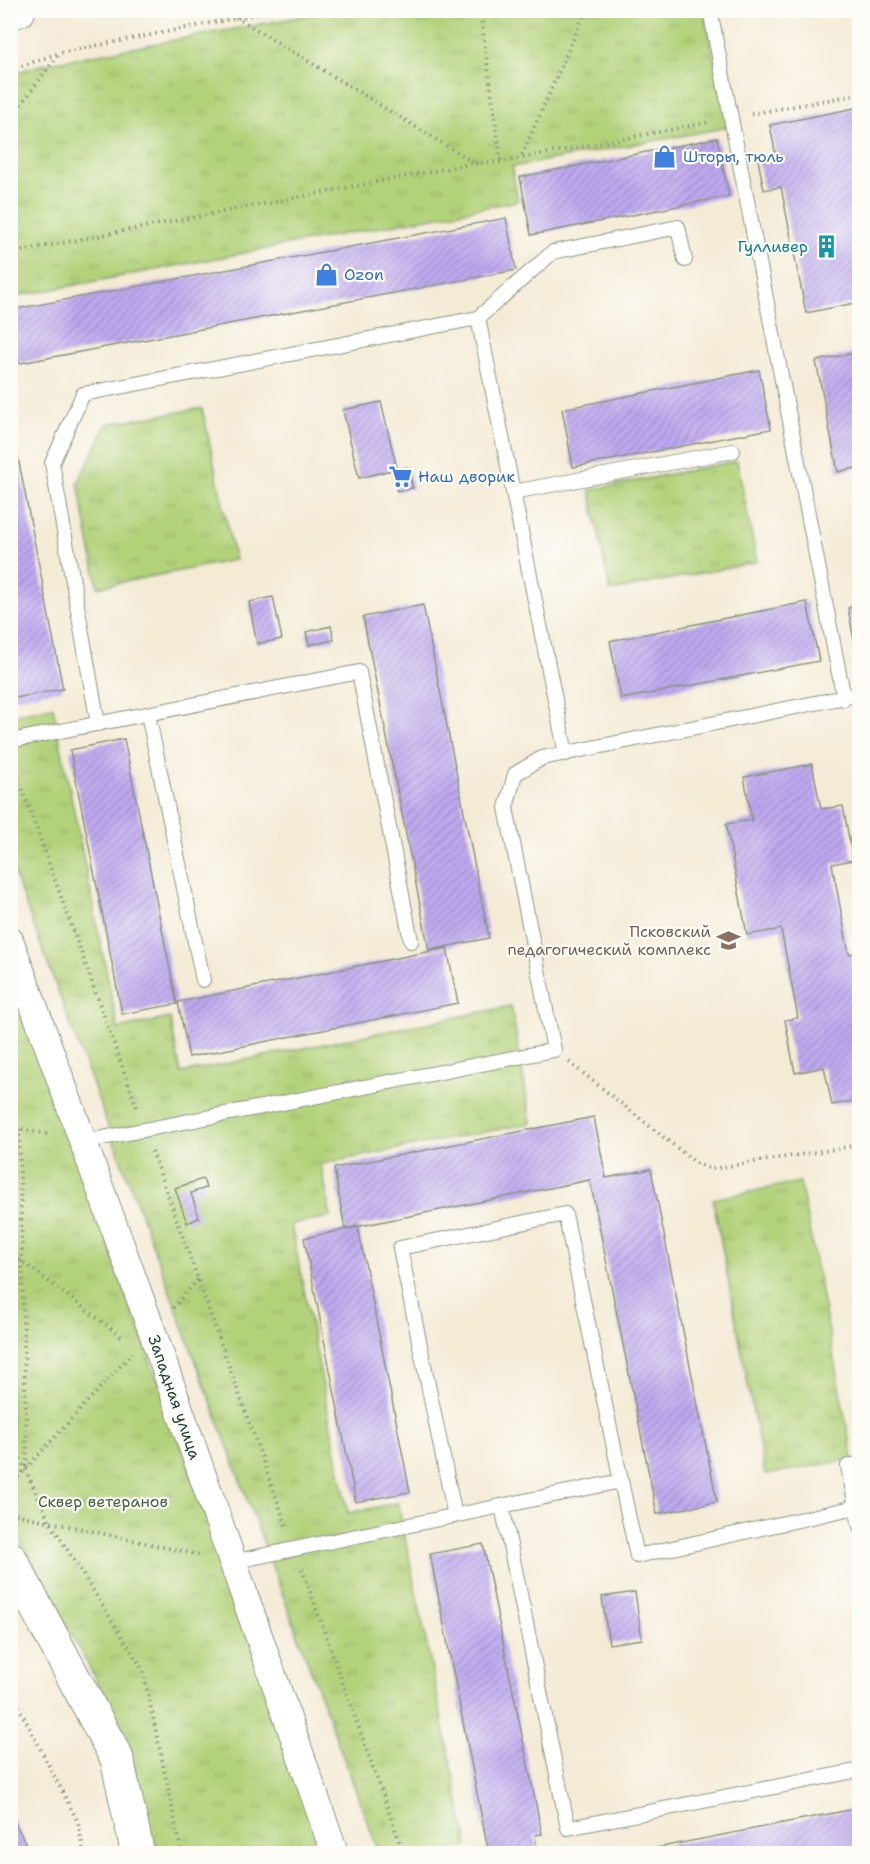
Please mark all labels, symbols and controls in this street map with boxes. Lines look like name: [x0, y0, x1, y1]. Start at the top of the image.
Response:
shop icon: Шторы, тюль: [652, 143, 678, 169]
place label: Шторы, тюль: [683, 146, 784, 167]
building icon: Гулливер: [813, 233, 839, 259]
place label: Гулливер: [737, 236, 808, 257]
shop icon: Ozon: [313, 261, 339, 287]
place label: Ozon: [344, 264, 384, 285]
supermarket icon: Наш дворик: [387, 463, 413, 489]
place label: Наш дворик: [418, 466, 516, 487]
place label: Псковский педагогический комплекс: [507, 921, 711, 960]
school or university icon: Псковский педагогический комплекс: [716, 927, 742, 953]
street label: Западная улица: [143, 1332, 206, 1462]
park label: Сквер ветеранов: [38, 1491, 168, 1512]

